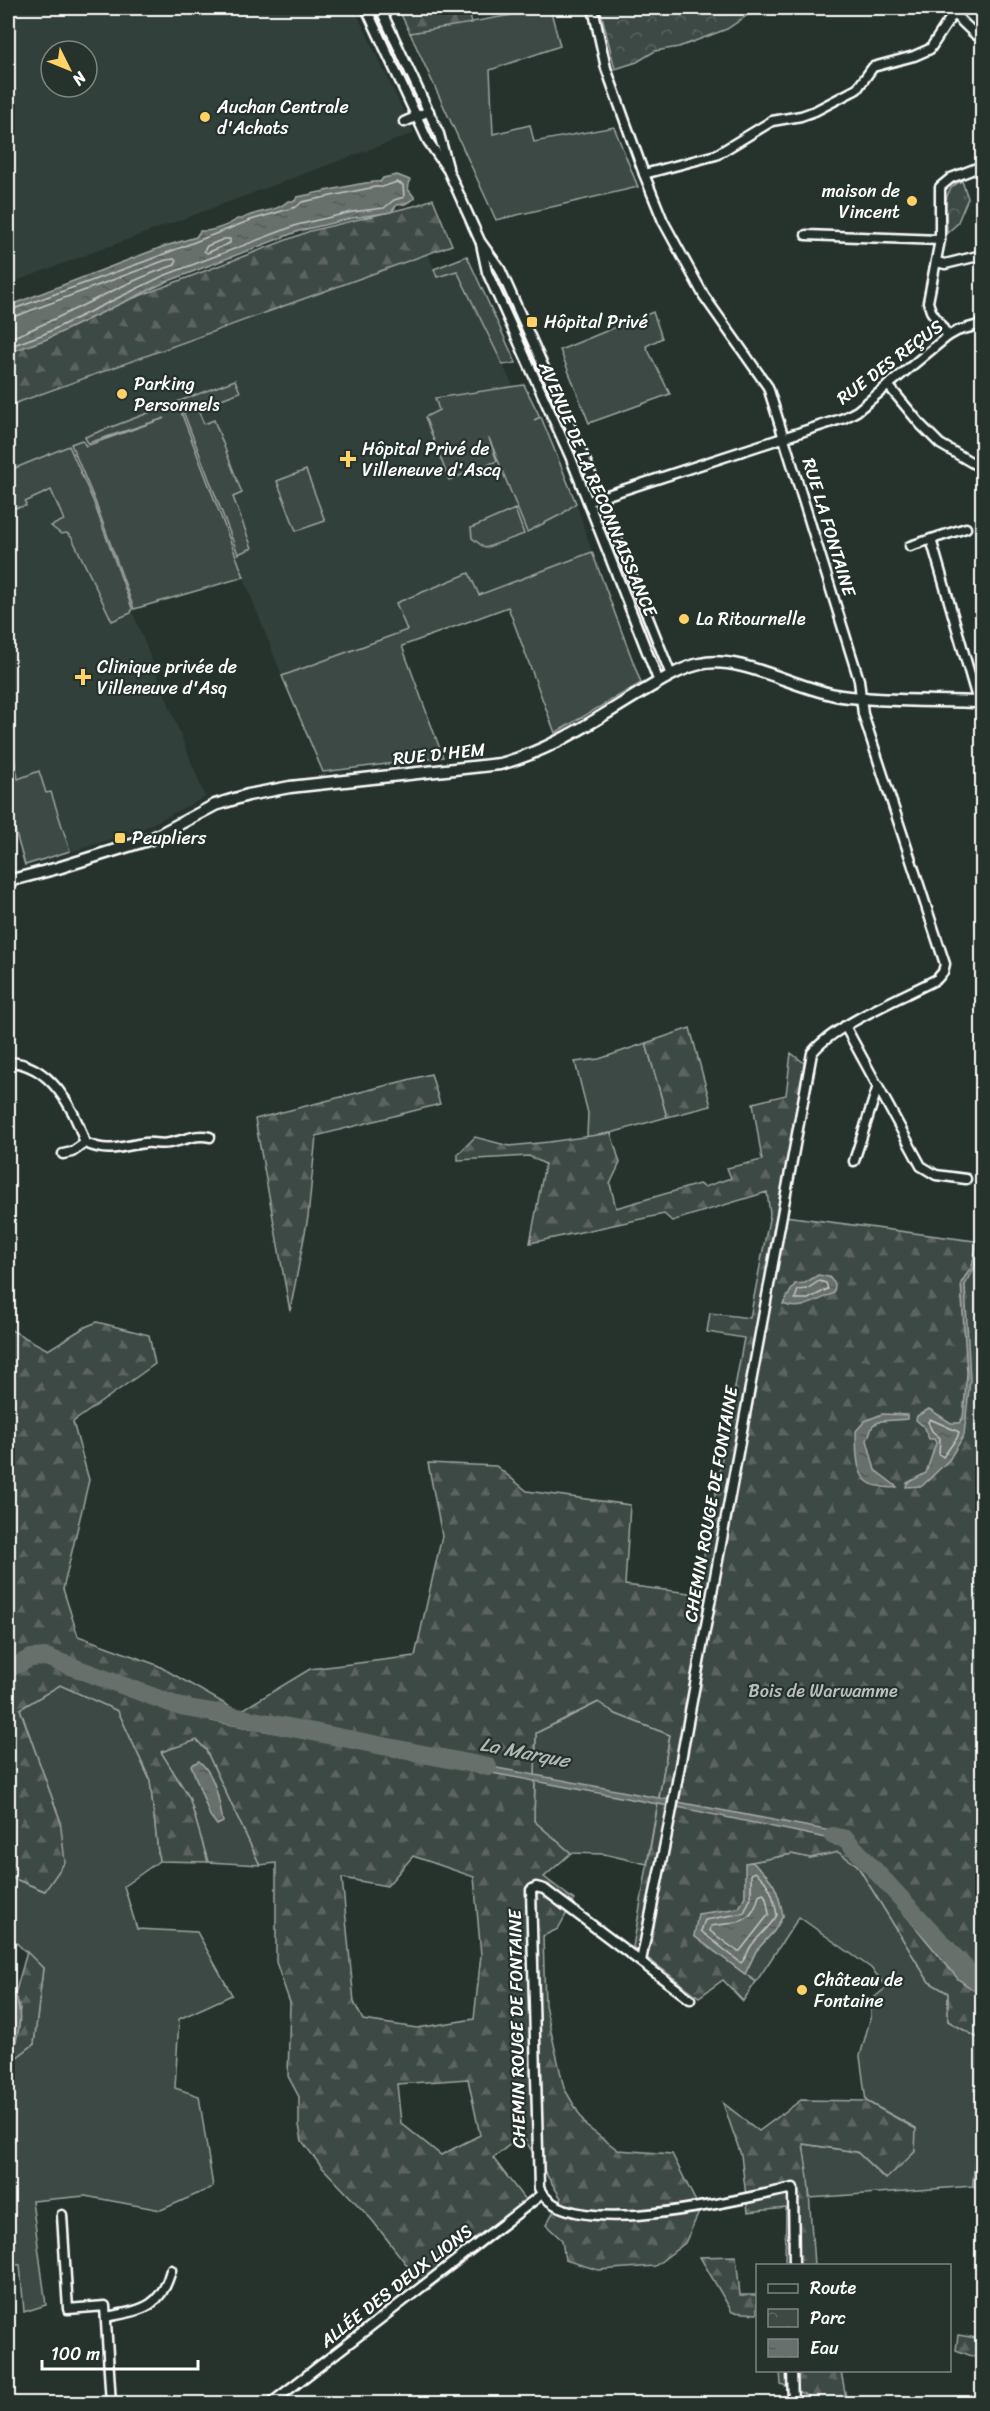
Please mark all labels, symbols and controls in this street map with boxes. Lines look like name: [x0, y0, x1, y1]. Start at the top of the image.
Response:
north arrow: [39, 39, 99, 99]
text: N: [65, 64, 95, 93]
place label: Auchan Centrale d'Achats: [216, 91, 349, 144]
marker: Auchan Centrale d'Achats: [198, 110, 212, 124]
place label: maison de Vincent: [822, 175, 900, 228]
marker: maison de Vincent: [905, 194, 919, 208]
place label: Hôpital Privé: [544, 306, 648, 338]
street label: RUE DES REÇUS: [829, 311, 951, 413]
marker: Hôpital Privé: [525, 315, 539, 329]
street label: AVENUE DE LA RECONNAISSANCE: [529, 355, 667, 623]
place label: Parking Personnels: [134, 368, 220, 421]
marker: Parking Personnels: [115, 387, 129, 401]
place label: Hôpital Privé de Villeneuve d'Ascq: [362, 433, 501, 486]
marker: Hôpital Privé de Villeneuve d'Ascq: [339, 450, 357, 468]
street label: RUE LA FONTAINE: [793, 454, 866, 601]
place label: La Ritournelle: [696, 603, 806, 635]
marker: La Ritournelle: [677, 612, 691, 626]
place label: Clinique privée de Villeneuve d'Asq: [97, 651, 237, 704]
marker: Clinique privée de Villeneuve d'Asq: [74, 668, 92, 686]
street label: RUE D'HEM: [391, 733, 487, 775]
place label: Peupliers: [132, 822, 207, 854]
marker: Peupliers: [113, 831, 127, 845]
street label: CHEMIN ROUGE DE FONTAINE: [675, 1383, 748, 1624]
park label: Bois de Warwamme: [748, 1675, 898, 1707]
water label: La Marque: [477, 1727, 574, 1779]
street label: CHEMIN ROUGE DE FONTAINE: [499, 1908, 535, 2149]
place label: Château de Fontaine: [814, 1964, 903, 2017]
marker: Château de Fontaine: [795, 1983, 809, 1997]
street label: ALLÉE DES DEUX LIONS: [312, 2216, 480, 2357]
legend: [756, 2264, 951, 2372]
text: Route: [810, 2272, 857, 2304]
text: Parc: [810, 2302, 846, 2334]
text: Eau: [810, 2332, 839, 2364]
scale bar: [42, 2333, 198, 2371]
text: 100 m: [51, 2338, 100, 2370]

